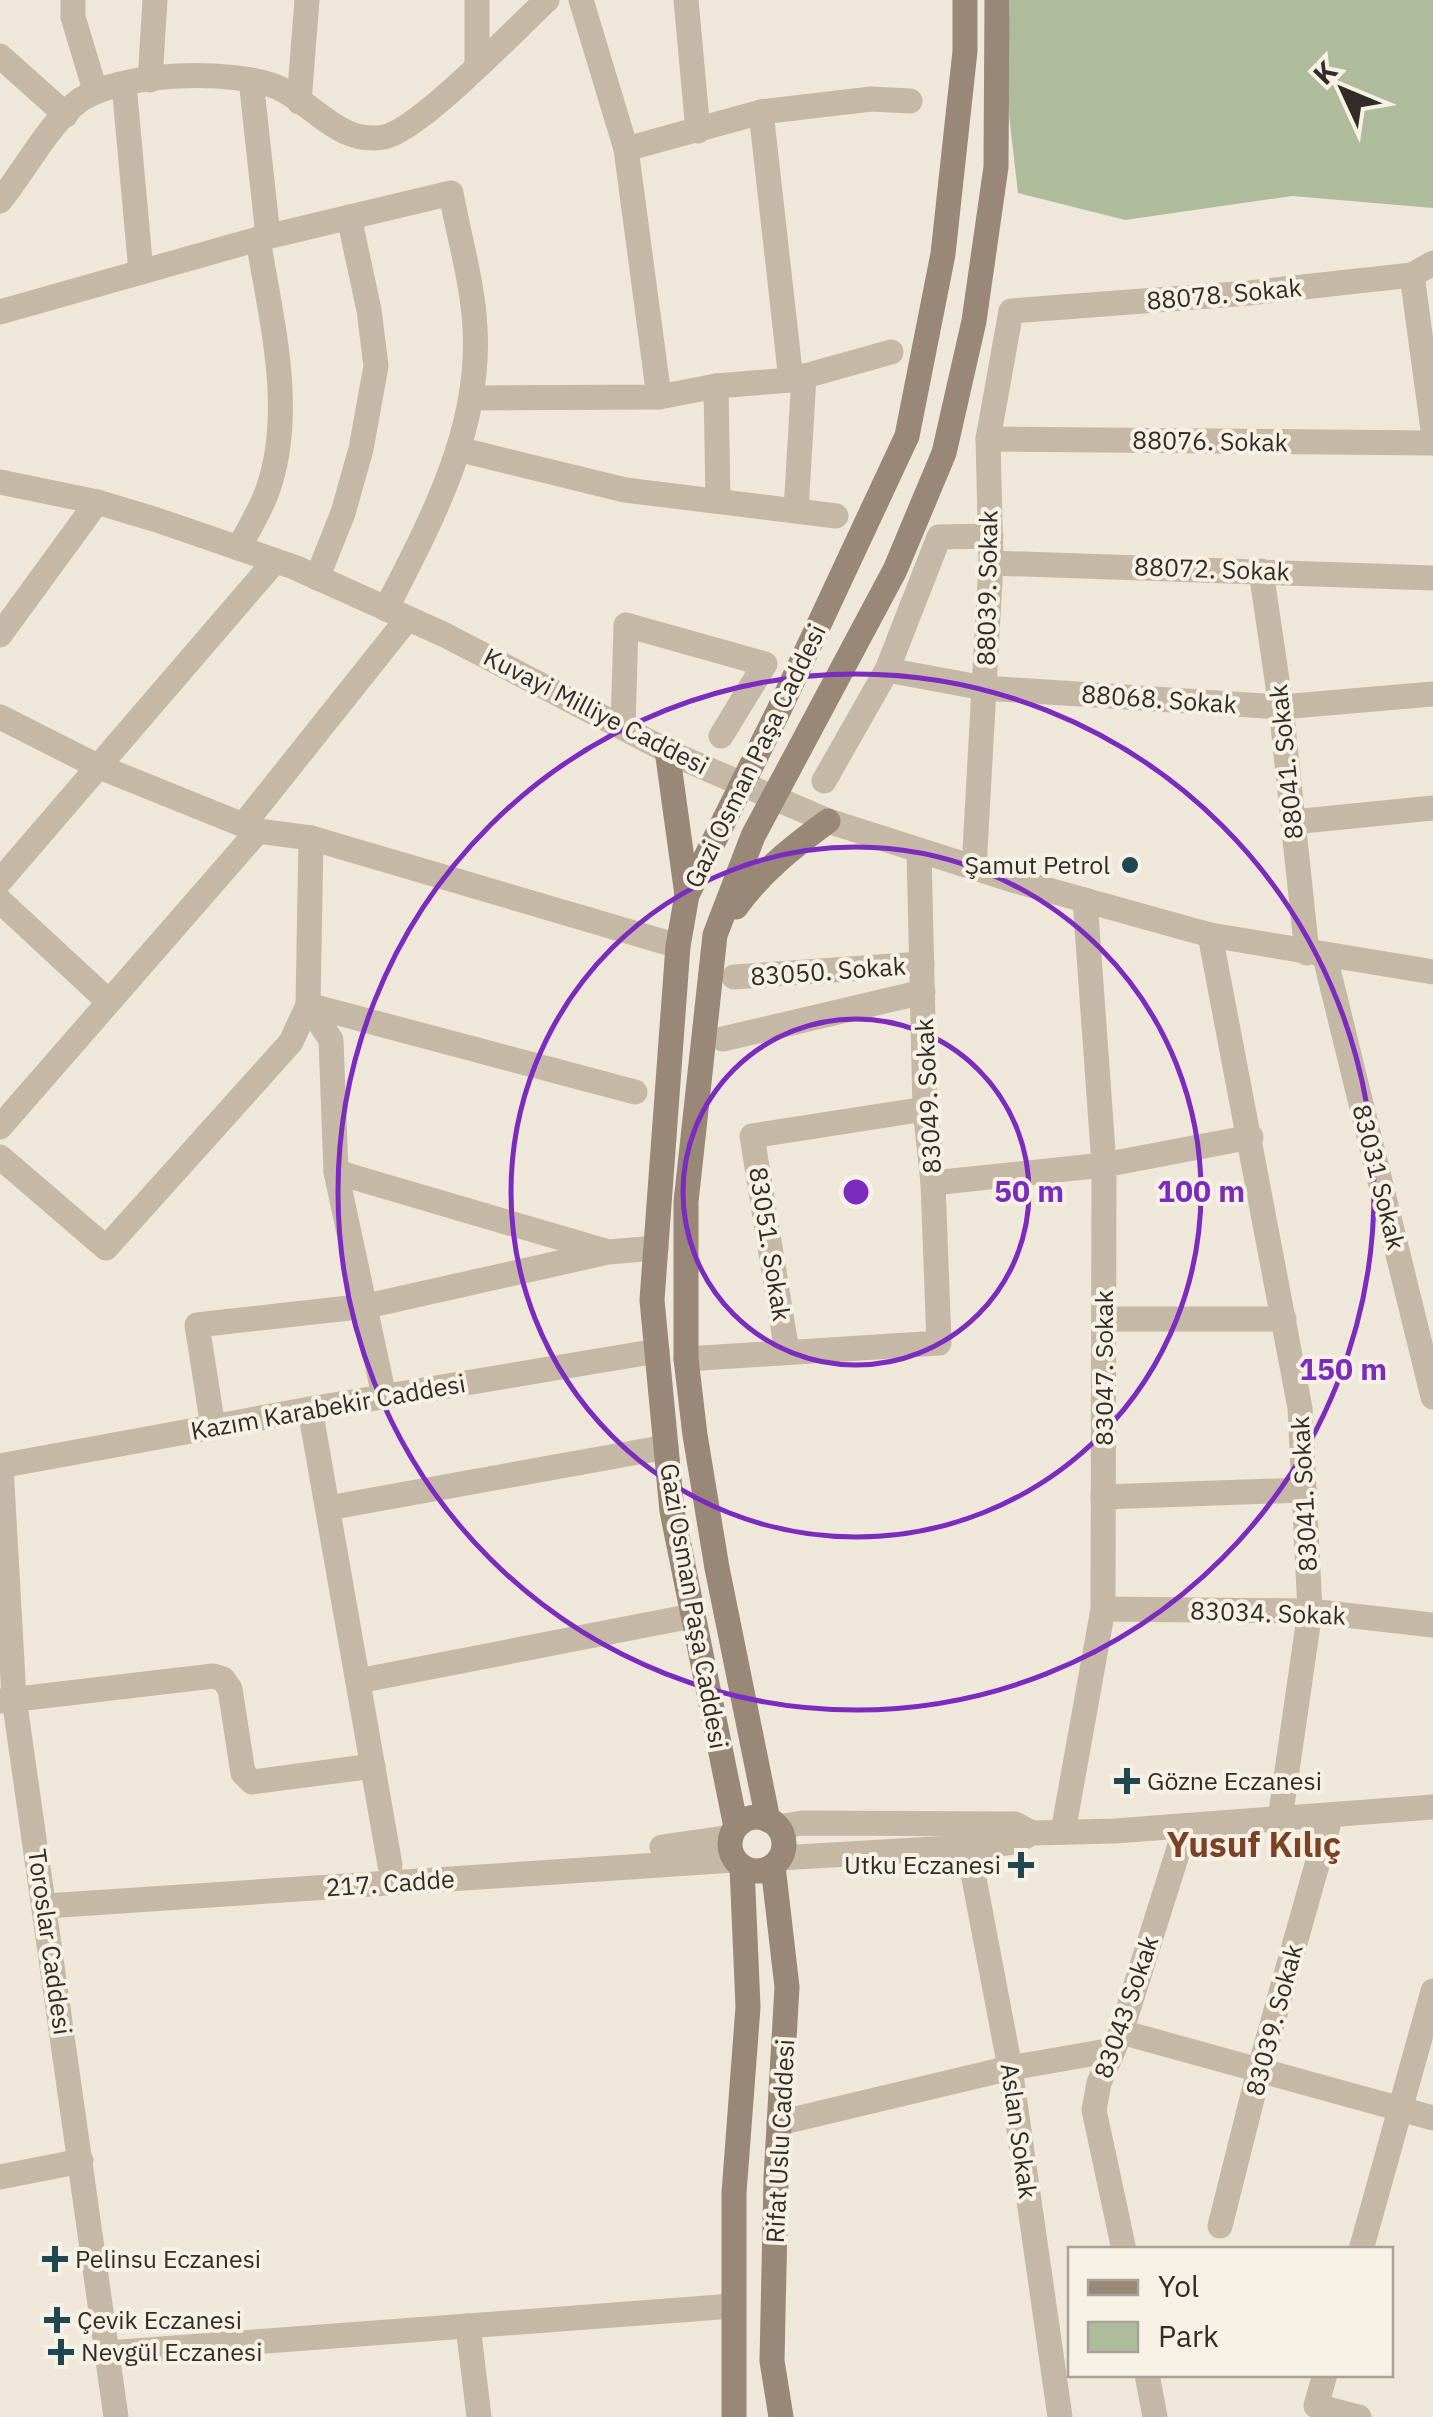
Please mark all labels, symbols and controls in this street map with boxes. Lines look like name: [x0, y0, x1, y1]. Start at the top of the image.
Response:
north arrow: [1293, 40, 1393, 140]
text: K: [1305, 52, 1345, 92]
street label: 88078. Sokak: [1145, 270, 1303, 317]
street label: 88076. Sokak: [1132, 423, 1288, 458]
street label: 88039. Sokak: [969, 510, 1004, 666]
street label: 88072. Sokak: [1134, 549, 1290, 588]
street label: Gazi Osman Paşa Caddesi: [676, 619, 833, 893]
street label: Kuvayi Milliye Caddesi: [478, 640, 714, 782]
street label: 88068. Sokak: [1080, 677, 1238, 720]
street label: 88041. Sokak: [1261, 683, 1310, 841]
place label: Şamut Petrol: [964, 848, 1110, 881]
marker: Şamut Petrol: [1119, 854, 1141, 876]
street label: 83050. Sokak: [749, 949, 907, 992]
street label: 83049. Sokak: [907, 1017, 948, 1175]
street label: 83031 Sokak: [1345, 1101, 1414, 1253]
street label: 83051. Sokak: [742, 1164, 799, 1323]
text: 50 m: [994, 1171, 1064, 1210]
text: 100 m: [1157, 1171, 1245, 1210]
centre of rings: [838, 1174, 874, 1210]
street label: 83047. Sokak: [1087, 1290, 1120, 1446]
text: 150 m: [1299, 1349, 1387, 1388]
street label: Kazım Karabekir Caddesi: [188, 1366, 468, 1447]
street label: 83041. Sokak: [1283, 1415, 1324, 1573]
street label: Gazi Osman Paşa Caddesi: [653, 1461, 736, 1751]
street label: 83034. Sokak: [1190, 1593, 1346, 1632]
place label: Gözne Eczanesi: [1147, 1764, 1322, 1797]
marker: Gözne Eczanesi: [1116, 1770, 1138, 1792]
district label: Yusuf Kılıç: [1167, 1821, 1341, 1867]
street label: Toroslar Caddesi: [21, 1847, 80, 2037]
place label: Utku Eczanesi: [844, 1848, 1001, 1881]
marker: Utku Eczanesi: [1010, 1854, 1032, 1876]
street label: 217. Cadde: [324, 1862, 456, 1903]
street label: 83043 Sokak: [1086, 1931, 1165, 2083]
street label: 83039. Sokak: [1237, 1940, 1310, 2099]
street label: Rifat Uslu Caddesi: [758, 2038, 801, 2244]
street label: Aslan Sokak: [994, 2061, 1045, 2201]
place label: Pelinsu Eczanesi: [75, 2242, 261, 2275]
legend: [1068, 2247, 1393, 2377]
marker: Pelinsu Eczanesi: [44, 2248, 66, 2270]
text: Yol: [1158, 2266, 1199, 2305]
place label: Çevik Eczanesi: [77, 2303, 242, 2336]
marker: Çevik Eczanesi: [46, 2309, 68, 2331]
text: Park: [1158, 2316, 1219, 2355]
place label: Nevgül Eczanesi: [81, 2335, 262, 2368]
marker: Nevgül Eczanesi: [50, 2341, 72, 2363]

